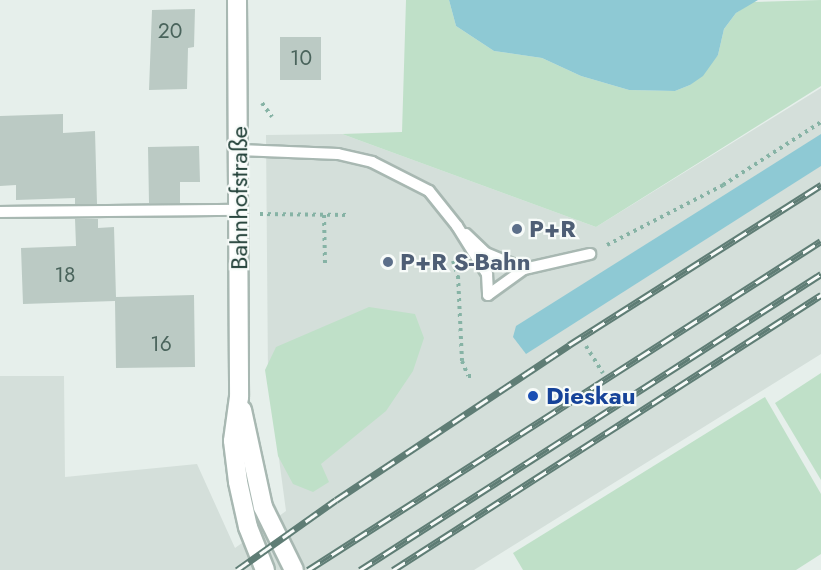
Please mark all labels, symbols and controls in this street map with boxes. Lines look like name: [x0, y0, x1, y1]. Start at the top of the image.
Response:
house number: 20: [158, 18, 182, 44]
house number: 10: [290, 45, 312, 71]
street label: Bahnhofstraße: [225, 126, 253, 270]
place label: P+R: [529, 215, 576, 243]
marker: P+R: [510, 222, 524, 236]
place label: P+R S-Bahn: [400, 248, 531, 276]
marker: P+R S-Bahn: [381, 255, 395, 269]
house number: 18: [55, 262, 75, 288]
house number: 16: [150, 331, 172, 357]
place label: Dieskau: [546, 382, 635, 410]
marker: Dieskau: [524, 387, 542, 405]

